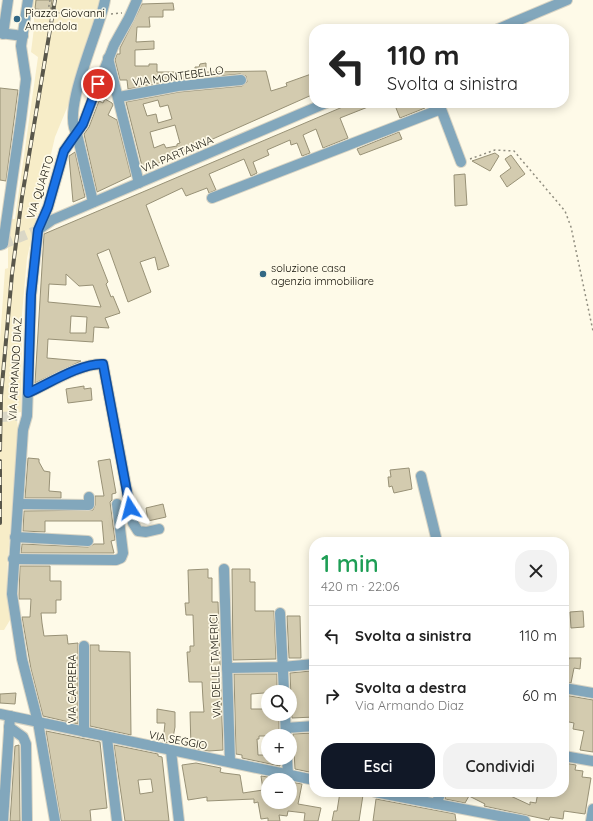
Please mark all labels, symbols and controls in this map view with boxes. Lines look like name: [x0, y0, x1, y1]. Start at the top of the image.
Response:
place label: Piazza Giovanni Amendola: [25, 6, 105, 33]
marker: Piazza Giovanni Amendola: [12, 14, 22, 24]
text: 110 m: [387, 37, 460, 72]
icon: left: [321, 40, 373, 92]
street label: VIA MONTEBELLO: [131, 63, 225, 89]
pin: [81, 67, 115, 101]
text: Svolta a sinistra: [387, 72, 518, 95]
icon: arrive: [87, 73, 109, 95]
street label: VIA PARTANNA: [139, 133, 215, 175]
street label: VIA QUARTO: [23, 154, 57, 220]
place label: soluzione casa agenzia immobiliare: [271, 261, 374, 288]
marker: soluzione casa agenzia immobiliare: [258, 269, 268, 279]
street label: VIA ARMANDO DIAZ: [5, 317, 25, 421]
position arrow: [109, 487, 151, 529]
text: 1 min: [321, 548, 379, 578]
button: close: [515, 550, 557, 592]
text: 420 m · 22:06: [321, 578, 399, 594]
street label: VIA DELLE TAMERICI: [206, 614, 224, 718]
icon: left: [321, 625, 343, 647]
text: Svolta a sinistra: [355, 626, 471, 645]
text: 110 m: [519, 626, 557, 645]
street label: VIA CAPRERA: [65, 654, 79, 724]
text: Svolta a destra: [355, 678, 466, 697]
map controls: [261, 685, 297, 809]
button: search: [261, 685, 297, 721]
icon: right: [321, 685, 343, 707]
text: 60 m: [522, 686, 557, 705]
text: Via Armando Diaz: [355, 697, 464, 713]
street label: VIA SEGGIO: [148, 727, 208, 753]
button: +: [261, 729, 297, 765]
button: Esci: [321, 743, 435, 789]
button: Condividi: [443, 743, 557, 789]
button: −: [261, 773, 297, 809]

